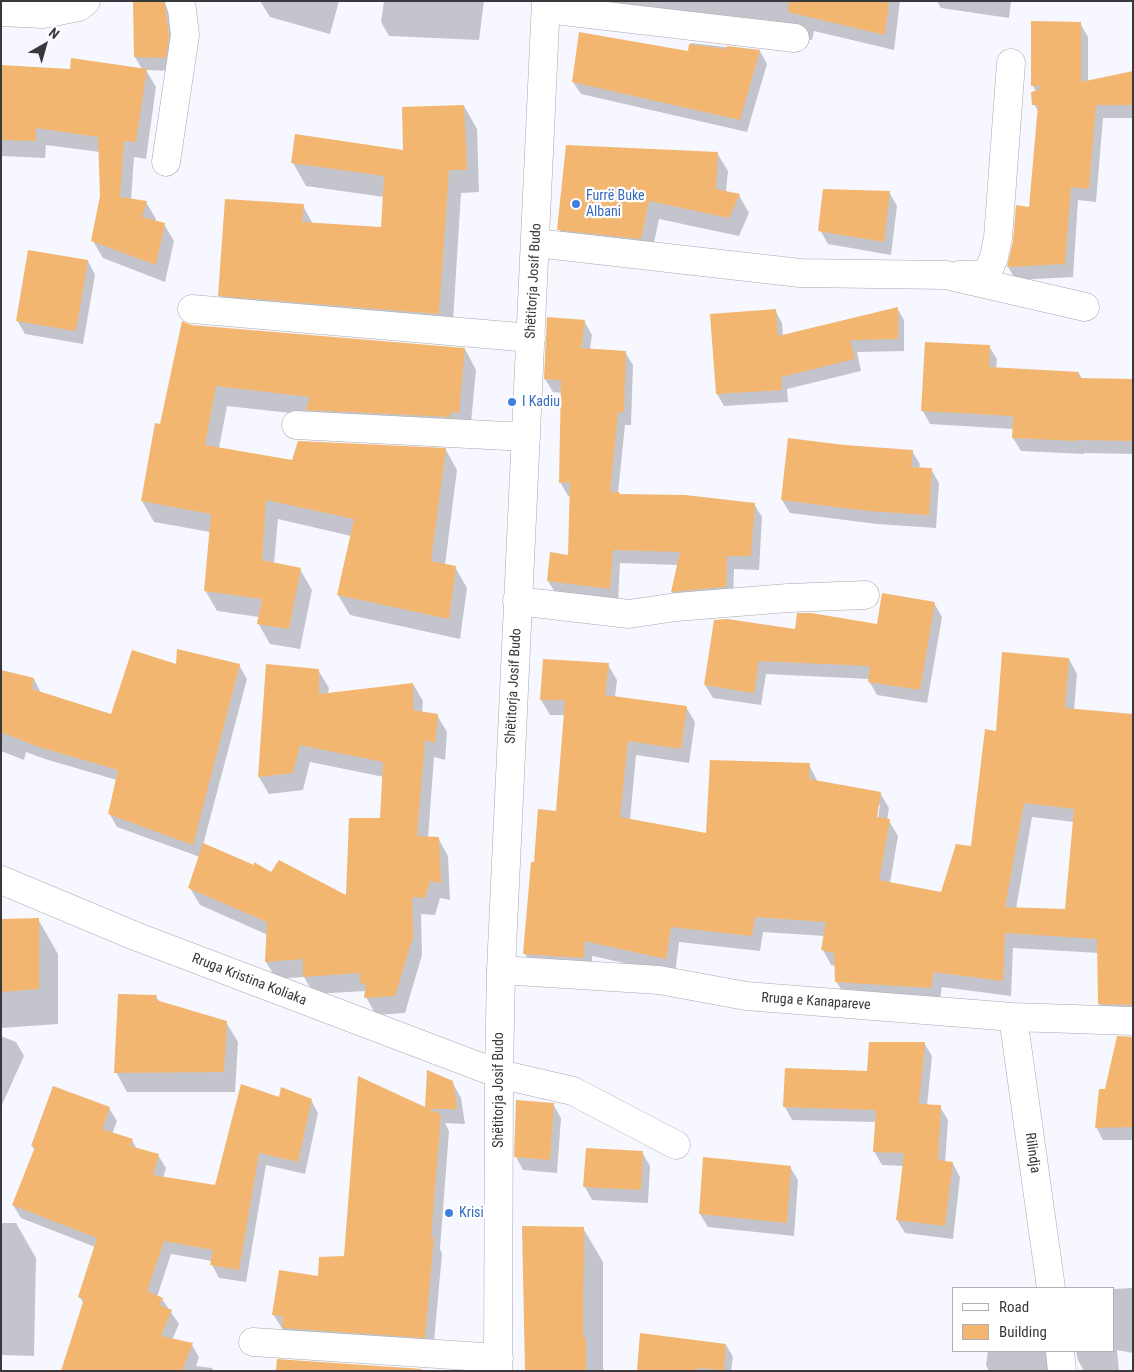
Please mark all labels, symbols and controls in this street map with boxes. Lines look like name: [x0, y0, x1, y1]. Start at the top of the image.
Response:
north arrow: [20, 20, 70, 70]
text: N: [46, 24, 63, 42]
place label: Furrë Buke Albani: [586, 188, 645, 220]
marker: Furrë Buke Albani: [570, 198, 582, 210]
street label: Shëtitorja Josif Budo: [523, 223, 545, 339]
place label: I Kadiu: [522, 394, 560, 410]
marker: I Kadiu: [506, 396, 518, 408]
street label: Shëtitorja Josif Budo: [503, 628, 525, 744]
street label: Rruga Kristina Koliaka: [189, 950, 309, 1010]
street label: Rruga e Kanapareve: [761, 990, 871, 1014]
street label: Shëtitorja Josif Budo: [491, 1032, 507, 1148]
street label: Rilindja: [1021, 1132, 1043, 1174]
place label: Krisi: [459, 1205, 484, 1221]
marker: Krisi: [443, 1207, 455, 1219]
legend: [952, 1287, 1114, 1352]
text: Road: [999, 1298, 1029, 1316]
text: Building: [999, 1323, 1047, 1341]

